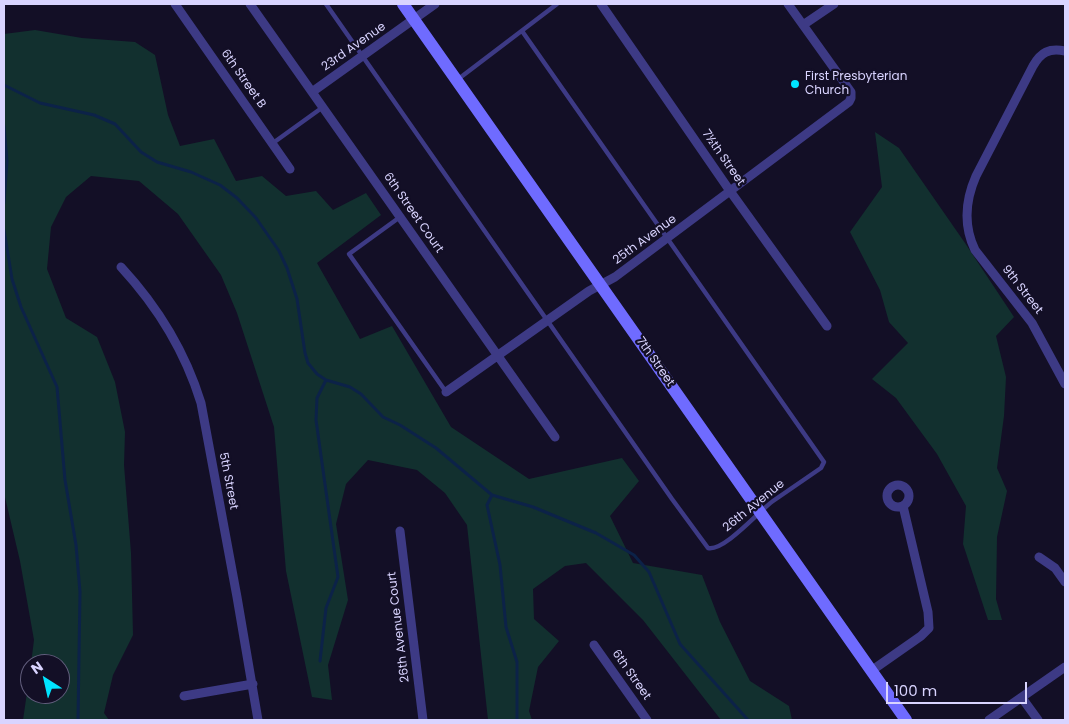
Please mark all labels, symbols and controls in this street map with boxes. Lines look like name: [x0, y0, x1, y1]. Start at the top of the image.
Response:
street label: 23rd Avenue: [319, 20, 389, 74]
street label: 6th Street B: [217, 47, 269, 111]
place label: First Presbyterian Church: [805, 70, 907, 98]
marker: First Presbyterian Church: [789, 78, 801, 90]
street label: 7½th Street: [698, 127, 748, 189]
street label: 6th Street Court: [380, 170, 446, 256]
street label: 25th Avenue: [611, 212, 679, 268]
street label: 9th Street: [998, 263, 1046, 317]
street label: 7th Street: [633, 335, 677, 389]
street label: 5th Street: [215, 451, 241, 511]
street label: 26th Avenue: [720, 477, 788, 535]
street label: 26th Avenue Court: [385, 571, 413, 683]
street label: 6th Street: [608, 647, 654, 703]
north arrow: [20, 654, 70, 704]
text: N: [27, 656, 47, 679]
scale bar: [889, 672, 1030, 704]
text: 100 m: [894, 680, 937, 701]

